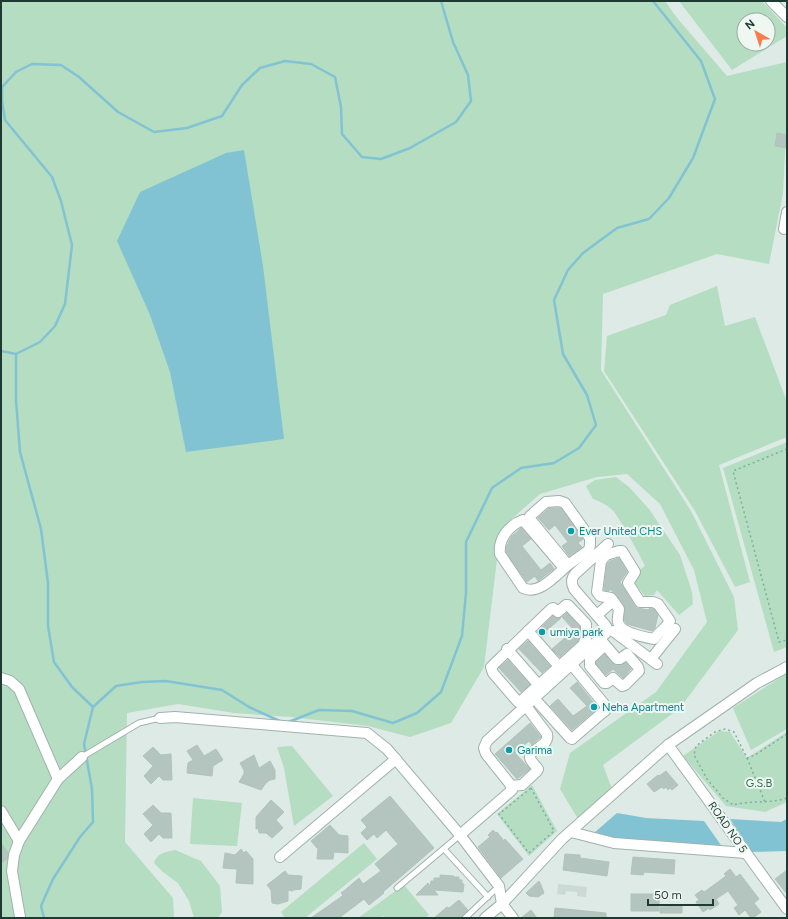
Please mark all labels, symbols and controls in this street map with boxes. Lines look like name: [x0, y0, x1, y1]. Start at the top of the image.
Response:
north arrow: [736, 12, 776, 52]
text: N: [743, 17, 757, 32]
place label: Ever United CHS: [579, 525, 663, 538]
marker: Ever United CHS: [566, 526, 576, 536]
place label: umiya park: [550, 626, 604, 639]
marker: umiya park: [537, 627, 547, 637]
place label: Neha Apartment: [602, 701, 684, 714]
marker: Neha Apartment: [589, 702, 599, 712]
place label: Garima: [517, 744, 552, 757]
marker: Garima: [504, 745, 514, 755]
park label: G.S.B: [746, 777, 772, 790]
street label: ROAD NO 5: [705, 799, 750, 855]
scale bar: [648, 881, 713, 907]
text: 50 m: [654, 888, 682, 902]

